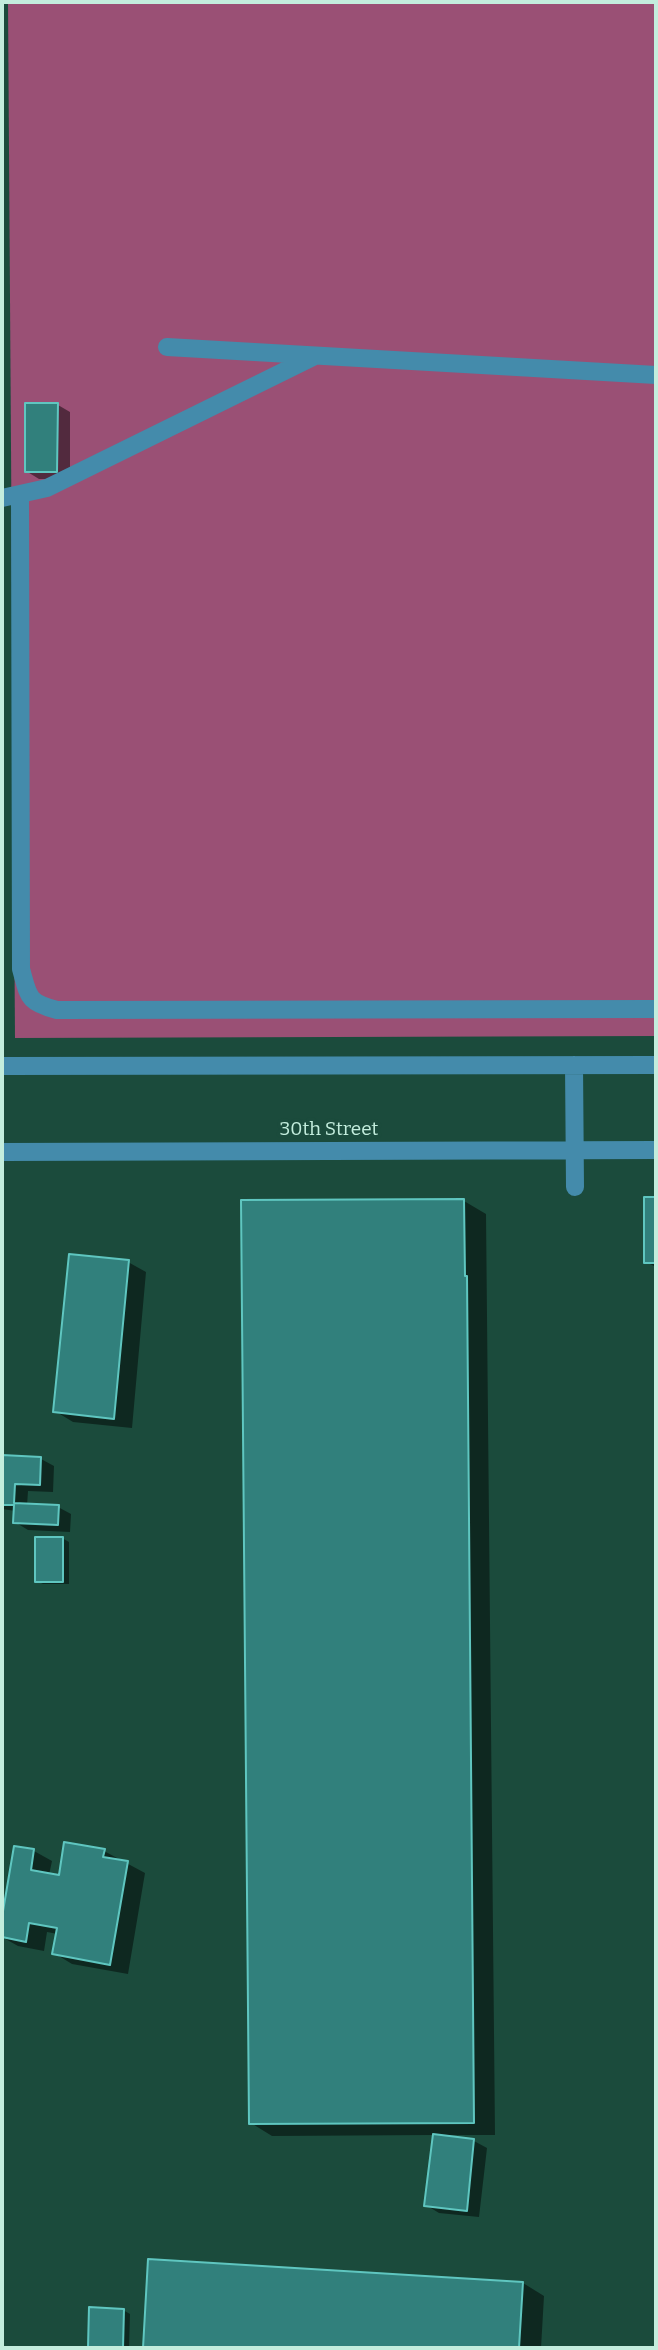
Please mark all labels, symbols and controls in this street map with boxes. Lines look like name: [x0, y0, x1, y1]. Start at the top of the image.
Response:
street label: 30th Street: [280, 1119, 378, 1141]

